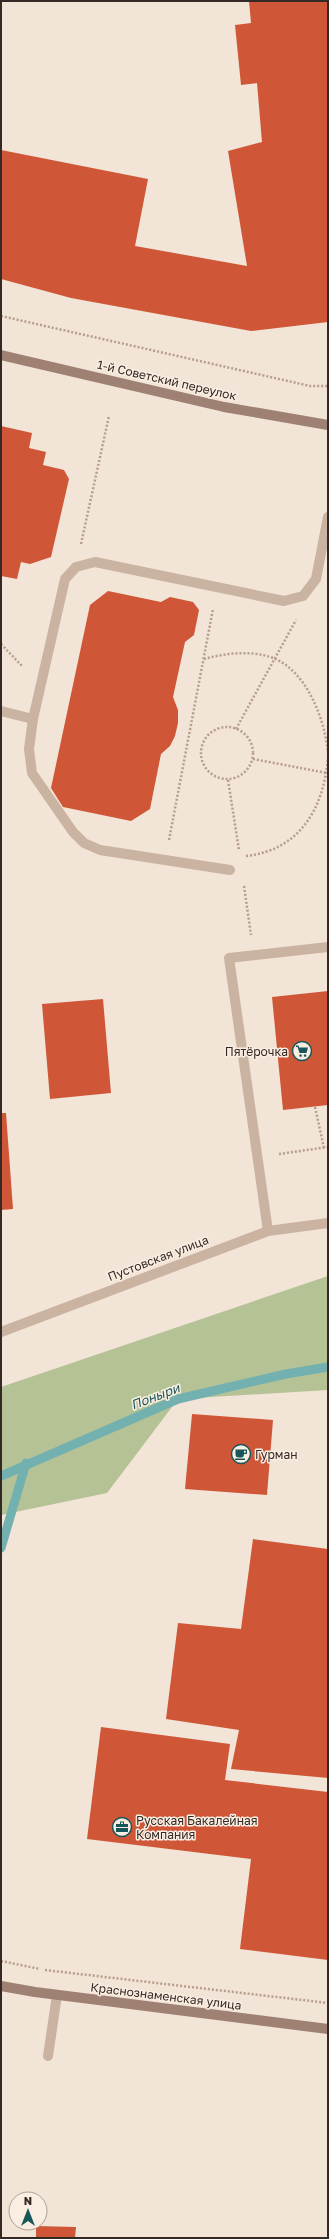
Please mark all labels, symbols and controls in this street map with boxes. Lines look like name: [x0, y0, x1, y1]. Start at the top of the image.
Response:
street label: 1-й Советский переулок: [96, 357, 238, 403]
supermarket icon: Пятёрочка: [291, 1040, 313, 1062]
place label: Пятёрочка: [225, 1044, 288, 1059]
street label: Пустовская улица: [105, 1232, 211, 1284]
water label: Поныри: [128, 1379, 183, 1413]
cafe icon: Гурман: [230, 1443, 252, 1465]
place label: Гурман: [255, 1447, 298, 1462]
place label: Русская Бакалейная Компания: [136, 1813, 258, 1842]
office icon: Русская Бакалейная Компания: [111, 1816, 133, 1838]
street label: Краснознаменская улица: [90, 1979, 242, 2013]
north arrow: [8, 2191, 48, 2231]
text: N: [24, 2194, 32, 2207]

